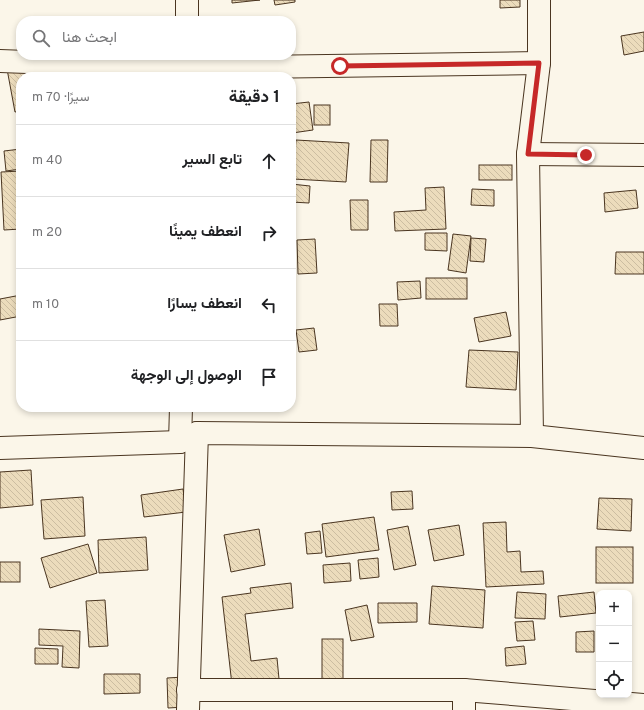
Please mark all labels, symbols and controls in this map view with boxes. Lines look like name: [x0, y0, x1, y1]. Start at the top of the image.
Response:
search box: [16, 16, 296, 60]
icon: search: [30, 27, 52, 49]
text: ابحث هنا: [62, 29, 117, 48]
route start: [331, 57, 349, 75]
text: 1 دقيقة: [229, 87, 280, 109]
text: سيرًا · 70 m: [32, 90, 90, 106]
route end: [577, 146, 595, 164]
icon: ahead: [258, 150, 280, 172]
text: تابع السير: [182, 151, 242, 170]
text: 40 m: [32, 153, 63, 169]
icon: right: [258, 222, 280, 244]
text: انعطف يمينًا: [169, 223, 242, 242]
text: 20 m: [32, 225, 62, 241]
icon: left: [258, 294, 280, 316]
text: انعطف يسارًا: [167, 295, 242, 314]
text: 10 m: [32, 297, 59, 313]
icon: arrive: [258, 366, 280, 388]
text: الوصول إلى الوجهة: [131, 367, 242, 386]
map controls: [596, 590, 632, 698]
button: +: [596, 590, 632, 626]
button: −: [596, 626, 632, 662]
button: locate: [596, 662, 632, 698]

